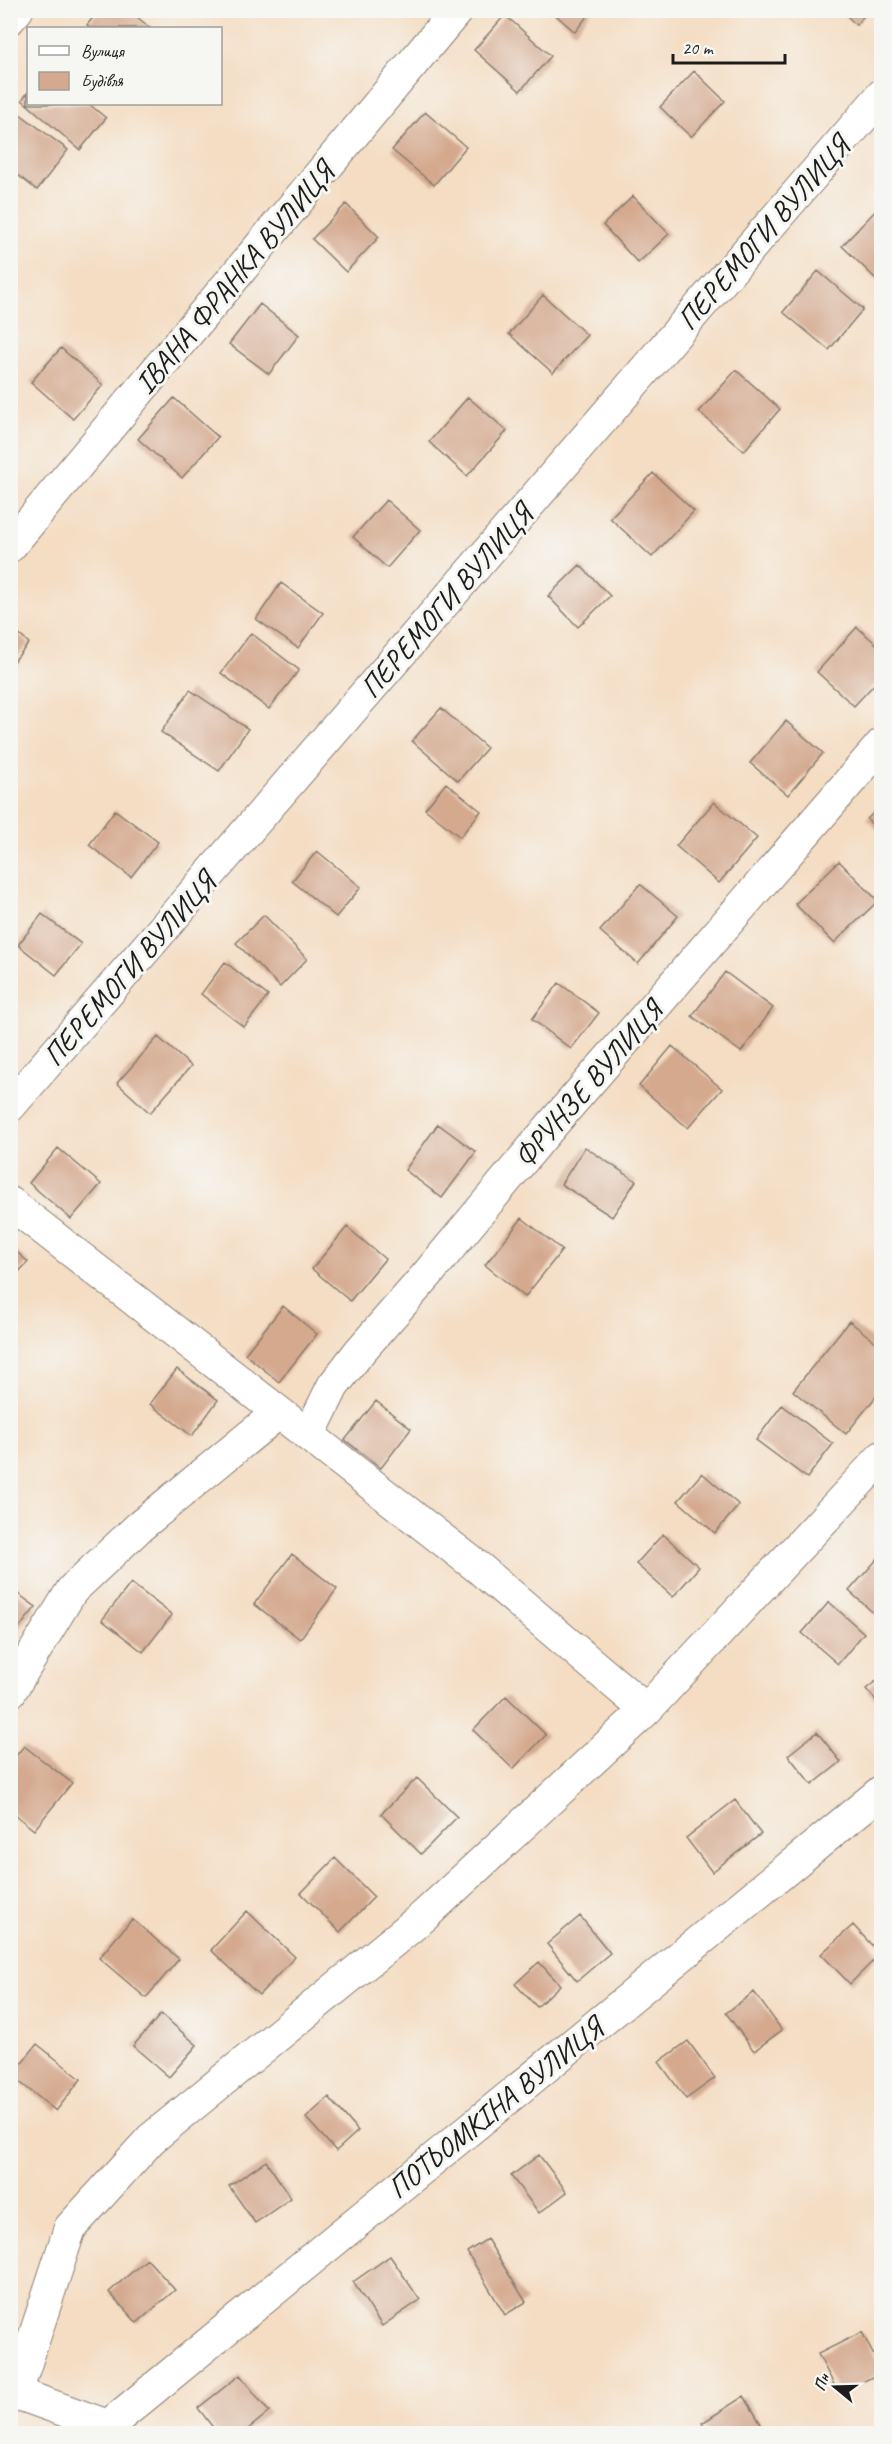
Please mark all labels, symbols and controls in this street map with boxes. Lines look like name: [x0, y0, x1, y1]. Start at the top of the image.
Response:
legend: [27, 27, 222, 105]
scale bar: [673, 27, 786, 65]
text: 20 m: [682, 37, 715, 59]
text: Вулиця: [81, 40, 125, 62]
text: Будівля: [81, 70, 124, 92]
street label: ПЕРЕМОГИ ВУЛИЦЯ: [668, 125, 861, 338]
street label: ІВАНА ФРАНКА ВУЛИЦЯ: [126, 151, 345, 402]
street label: ПЕРЕМОГИ ВУЛИЦЯ: [351, 493, 544, 706]
street label: ПЕРЕМОГИ ВУЛИЦЯ: [34, 861, 227, 1074]
street label: ФРУНЗЕ ВУЛИЦЯ: [505, 989, 674, 1175]
street label: ПОТЬОМКІНА ВУЛИЦЯ: [379, 2007, 614, 2207]
north arrow: [805, 2357, 865, 2417]
text: Пн: [810, 2370, 834, 2394]

